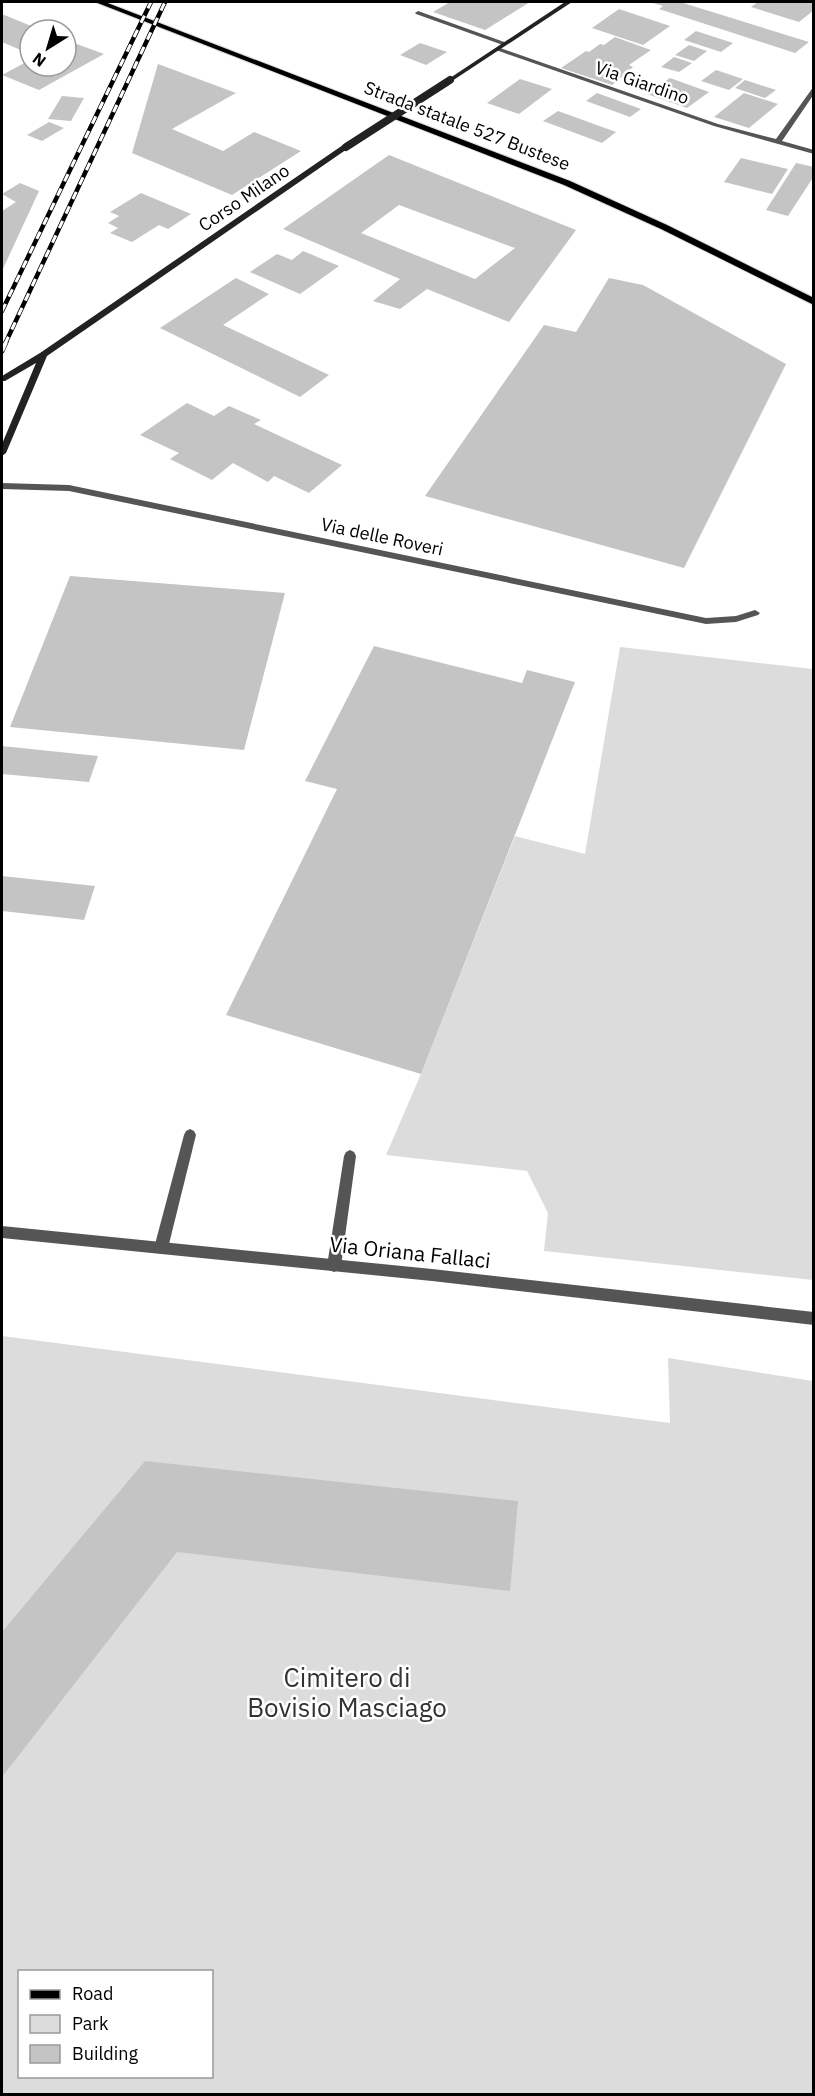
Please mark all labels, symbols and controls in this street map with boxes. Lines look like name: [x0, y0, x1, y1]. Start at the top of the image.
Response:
north arrow: [18, 18, 78, 78]
text: N: [28, 49, 50, 71]
street label: Via Giardino: [592, 56, 692, 109]
street label: Strada statale 527 Bustese: [361, 76, 574, 176]
street label: Corso Milano: [194, 159, 294, 236]
street label: Via delle Roveri: [319, 512, 445, 561]
street label: Via Oriana Fallaci: [328, 1230, 492, 1274]
park label: Cimitero di Bovisio Masciago: [247, 1660, 447, 1724]
legend: [18, 1970, 213, 2078]
text: Road: [72, 1982, 113, 2005]
text: Park: [72, 2012, 109, 2035]
text: Building: [72, 2042, 139, 2065]

